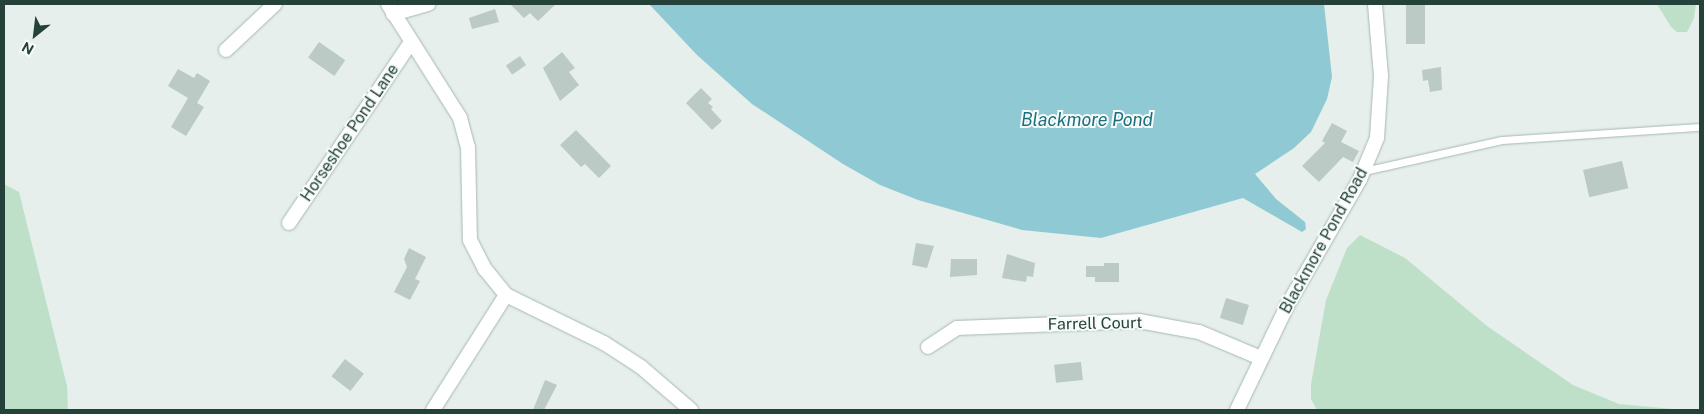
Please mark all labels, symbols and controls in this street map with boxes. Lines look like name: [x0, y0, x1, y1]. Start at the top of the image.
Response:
north arrow: [10, 10, 60, 60]
text: N: [19, 38, 36, 58]
street label: Horseshoe Pond Lane: [297, 61, 403, 205]
water label: Blackmore Pond: [1021, 109, 1153, 131]
street label: Blackmore Pond Road: [1276, 165, 1372, 317]
street label: Farrell Court: [1048, 314, 1142, 334]

